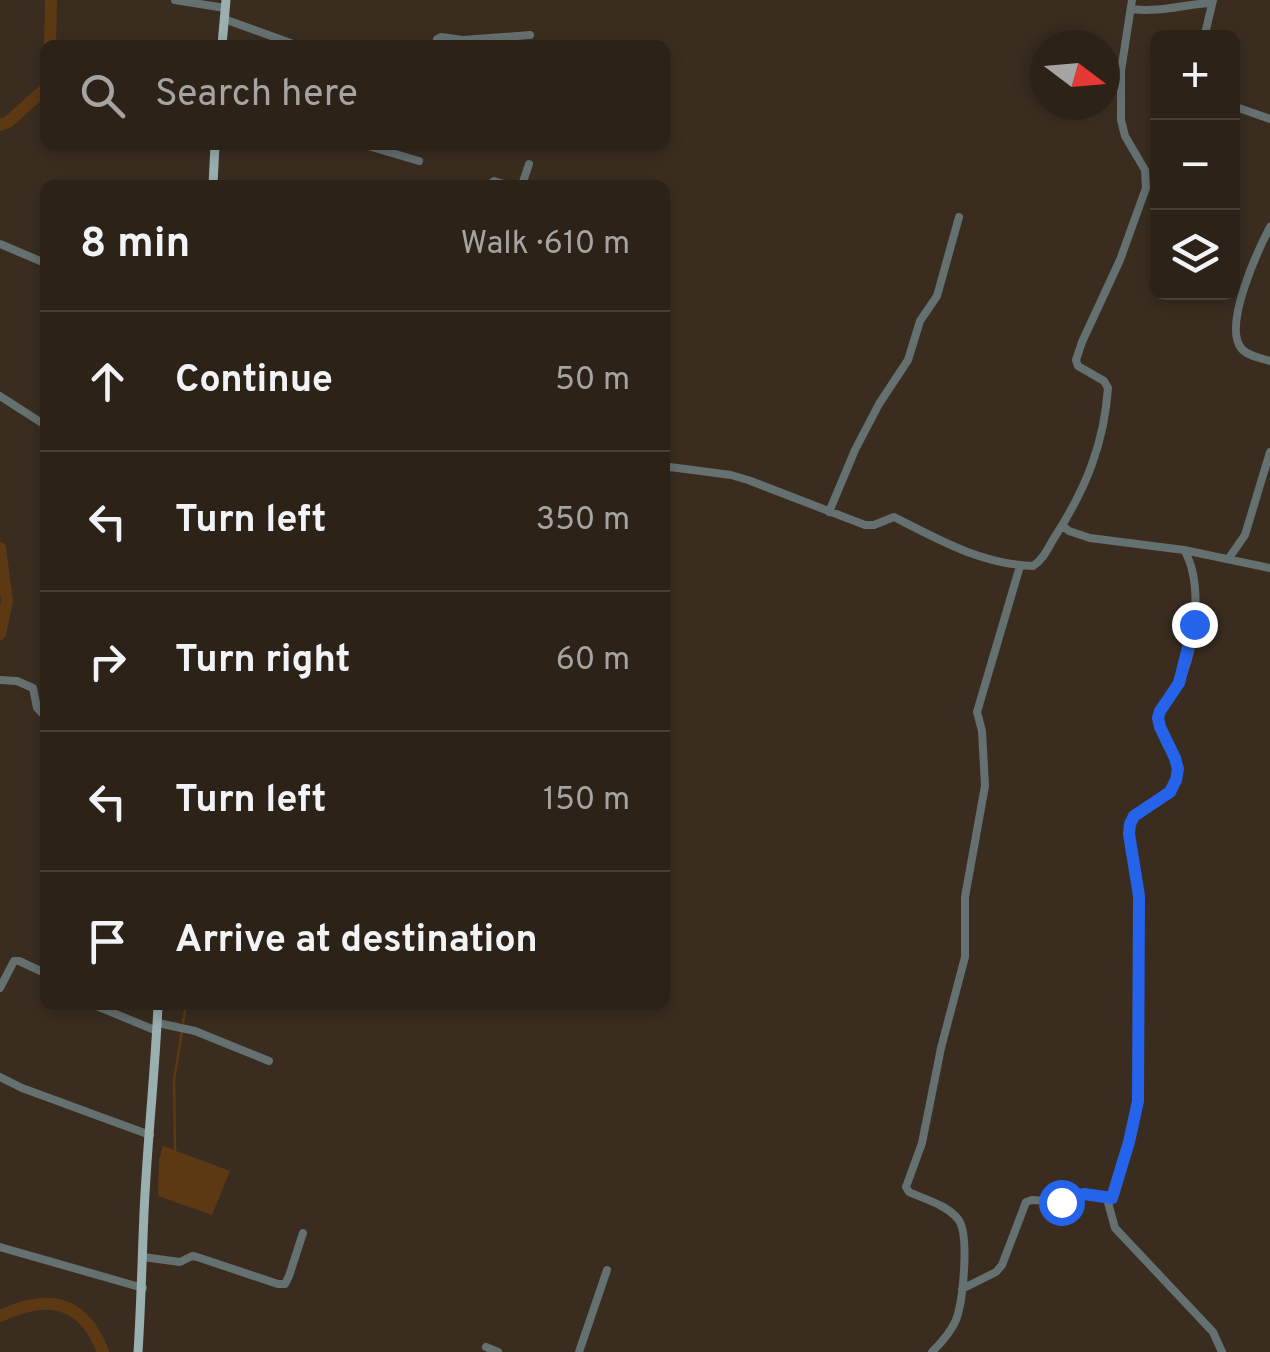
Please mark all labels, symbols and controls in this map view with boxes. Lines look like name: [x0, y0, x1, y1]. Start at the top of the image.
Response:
north arrow: [1030, 30, 1120, 120]
map controls: [1150, 30, 1240, 300]
button: +: [1150, 30, 1240, 120]
search box: [40, 40, 670, 150]
icon: search: [75, 68, 130, 123]
text: Search here: [155, 71, 358, 120]
button: −: [1150, 120, 1240, 210]
button: layers: [1150, 210, 1240, 300]
text: 8 min: [80, 219, 190, 272]
text: Walk · 610 m: [460, 225, 630, 265]
icon: ahead: [80, 354, 135, 409]
text: Continue: [175, 357, 333, 406]
text: 50 m: [555, 361, 630, 401]
icon: left: [80, 494, 135, 549]
text: Turn left: [175, 497, 327, 546]
text: 350 m: [536, 501, 630, 541]
route end: [1172, 602, 1218, 648]
icon: right: [80, 634, 135, 689]
text: Turn right: [175, 637, 350, 686]
text: 60 m: [556, 641, 630, 681]
icon: left: [80, 774, 135, 829]
text: Turn left: [175, 777, 327, 826]
text: 150 m: [543, 781, 630, 821]
icon: arrive: [80, 914, 135, 969]
text: Arrive at destination: [175, 917, 538, 966]
route start: [1039, 1180, 1085, 1226]

